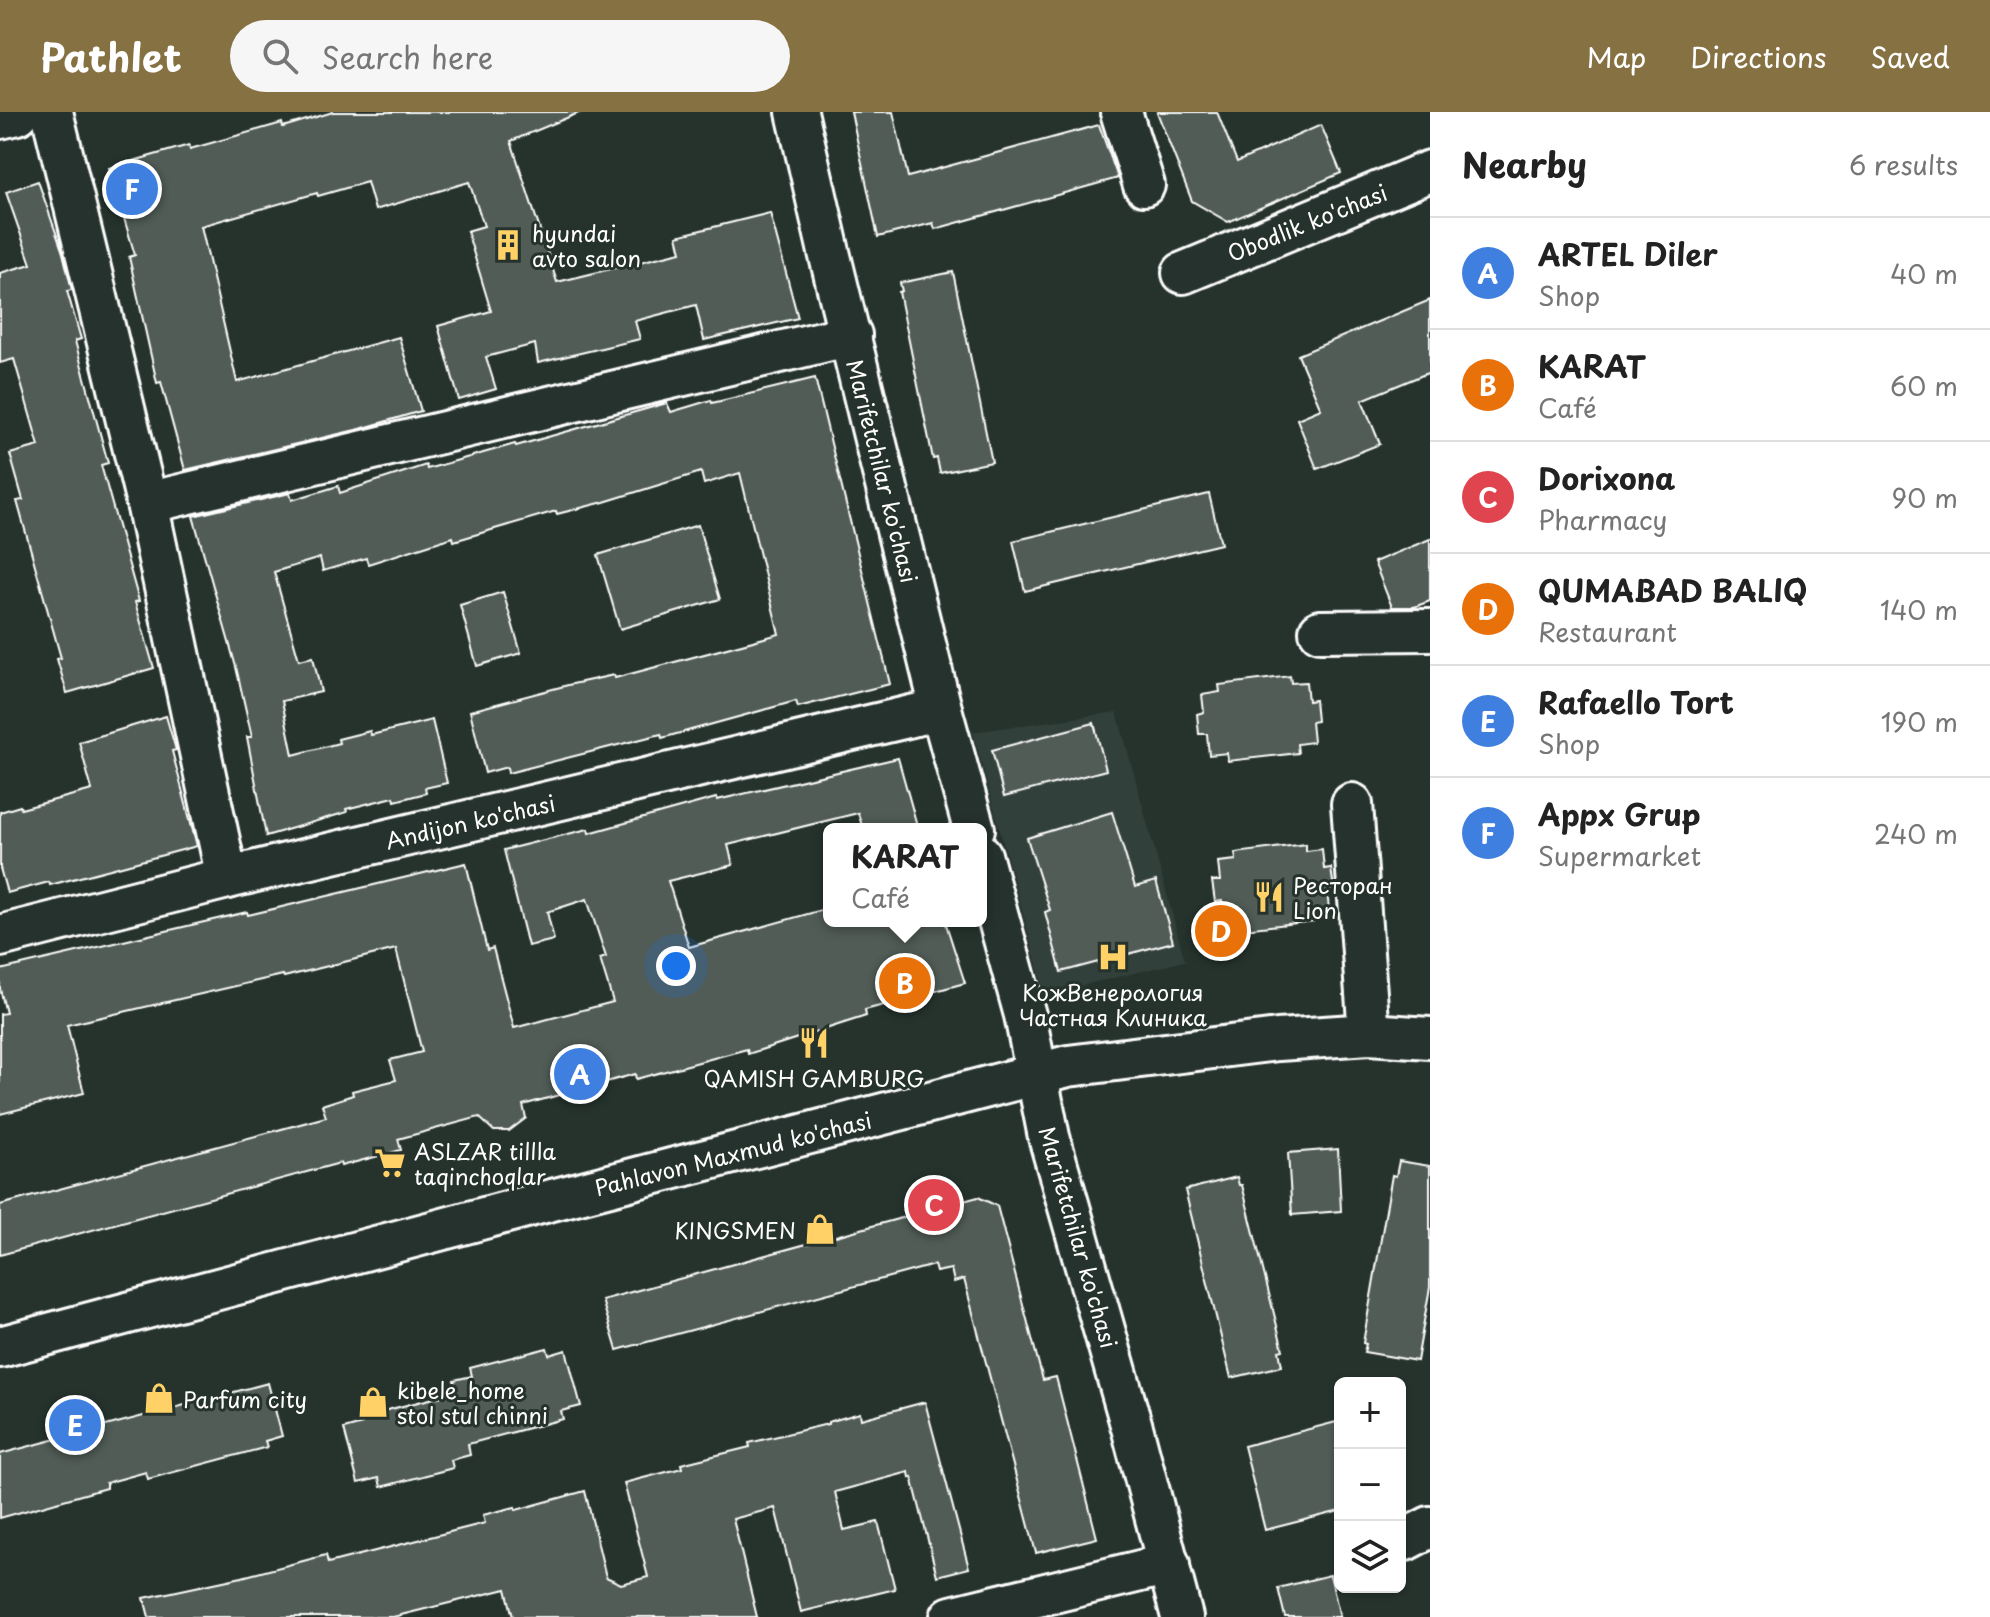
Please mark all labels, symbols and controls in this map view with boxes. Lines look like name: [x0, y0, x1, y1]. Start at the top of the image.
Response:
search box: [230, 20, 790, 92]
text: Pathlet: [40, 28, 182, 85]
icon: search: [258, 34, 302, 78]
text: Search here: [322, 34, 493, 79]
text: Map: [1587, 35, 1646, 78]
text: Directions: [1690, 35, 1827, 78]
text: Saved: [1871, 35, 1950, 78]
text: Nearby: [1462, 138, 1587, 190]
text: 6 results: [1849, 145, 1958, 184]
pin: F: [106, 159, 158, 219]
street label: Obodlik ko'chasi: [1222, 175, 1392, 269]
place label: hyundai avto salon: [532, 216, 641, 274]
building icon: hyundai avto salon: [491, 228, 525, 262]
text: ARTEL Diler: [1538, 231, 1718, 276]
text: A: [1478, 254, 1498, 293]
text: 40 m: [1890, 254, 1958, 293]
text: Shop: [1538, 276, 1600, 315]
text: KARAT: [1538, 343, 1646, 388]
street label: Marifetchilar ko'chasi: [839, 356, 927, 586]
text: B: [1479, 366, 1497, 405]
text: 60 m: [1890, 366, 1958, 405]
text: Café: [1538, 388, 1597, 427]
text: Dorixona: [1538, 455, 1675, 500]
text: C: [1478, 478, 1498, 517]
text: 90 m: [1891, 478, 1958, 517]
text: Pharmacy: [1538, 500, 1667, 539]
text: QUMABAD BALIQ: [1538, 567, 1807, 612]
text: D: [1478, 590, 1498, 629]
text: 140 m: [1880, 590, 1958, 629]
text: Restaurant: [1538, 612, 1677, 651]
text: Rafaello Tort: [1538, 679, 1734, 724]
text: E: [1480, 702, 1496, 741]
text: 190 m: [1881, 702, 1958, 741]
text: Shop: [1538, 724, 1600, 763]
street label: Andijon ko'chasi: [382, 785, 558, 857]
text: Appx Grup: [1538, 791, 1701, 836]
text: F: [1480, 814, 1496, 853]
text: 240 m: [1874, 814, 1958, 853]
popup: [823, 823, 987, 927]
text: KARAT: [851, 833, 959, 878]
text: Supermarket: [1538, 836, 1701, 875]
place label: Ресторан Lion: [1293, 868, 1393, 926]
text: Café: [851, 878, 910, 917]
restaurant icon: Ресторан Lion: [1252, 880, 1286, 914]
pin: D: [1195, 901, 1247, 961]
hospital icon: КожВенерология Частная Клиника: [1096, 940, 1130, 974]
your location: [656, 946, 696, 986]
pin: B: [879, 953, 931, 1013]
place label: КожВенерология Частная Клиника: [1019, 975, 1207, 1033]
restaurant icon: QAMISH GAMBURG: [797, 1026, 831, 1060]
pin: A: [554, 1044, 606, 1104]
place label: QAMISH GAMBURG: [704, 1061, 924, 1094]
street label: Pahlavon Maxmud ko'chasi: [591, 1103, 875, 1203]
street label: Marifetchilar ko'chasi: [1032, 1122, 1126, 1352]
place label: ASLZAR tillla taqinchoqlar: [414, 1134, 556, 1192]
supermarket icon: ASLZAR tillla taqinchoqlar: [373, 1146, 407, 1180]
pin: C: [908, 1175, 960, 1235]
shop icon: KINGSMEN: [803, 1212, 837, 1246]
place label: KINGSMEN: [674, 1213, 796, 1246]
place label: kibele_home stol stul chinni: [397, 1373, 548, 1431]
map controls: [1334, 1377, 1406, 1593]
button: +: [1334, 1377, 1406, 1449]
shop icon: Parfum city: [142, 1381, 176, 1415]
place label: Parfum city: [183, 1382, 307, 1415]
shop icon: kibele_home stol stul chinni: [356, 1385, 390, 1419]
pin: E: [49, 1395, 101, 1455]
button: −: [1334, 1449, 1406, 1521]
button: layers: [1334, 1521, 1406, 1593]

